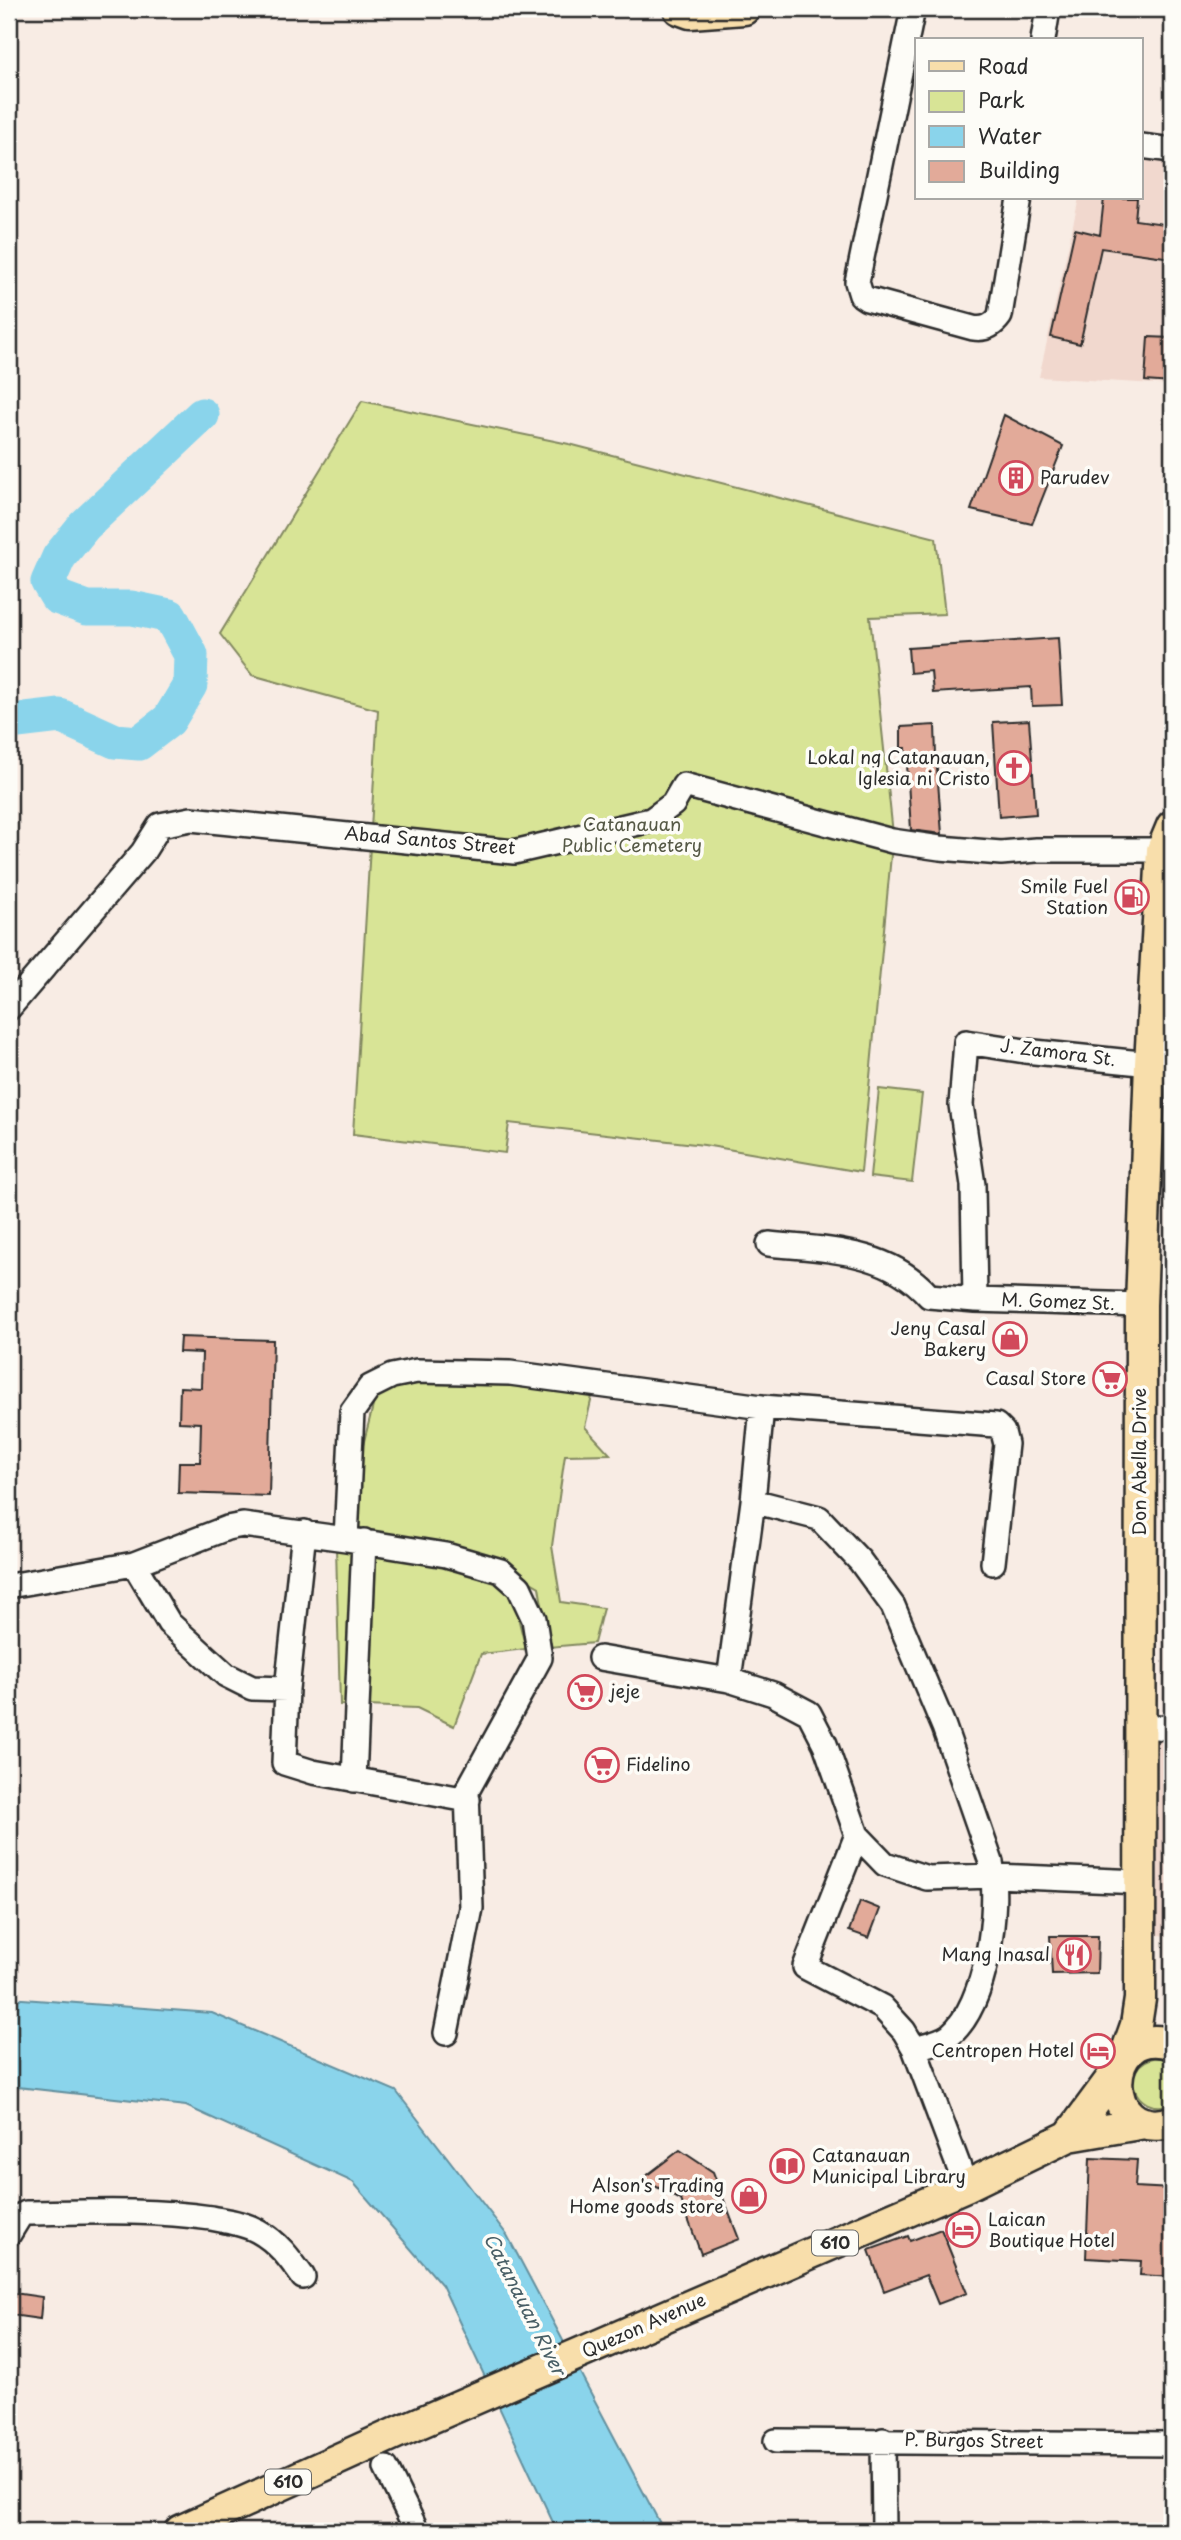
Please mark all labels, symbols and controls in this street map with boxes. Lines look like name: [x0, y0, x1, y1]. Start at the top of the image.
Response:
legend: [915, 38, 1142, 200]
text: Road: [978, 49, 1029, 81]
text: Park: [978, 83, 1025, 115]
text: Water: [978, 119, 1042, 151]
text: Building: [978, 153, 1060, 185]
building icon: Parudev: [997, 459, 1035, 497]
place label: Parudev: [1040, 463, 1110, 490]
place label: Lokal ng Catanauan, Iglesia ni Cristo: [807, 743, 990, 791]
church icon: Lokal ng Catanauan, Iglesia ni Cristo: [995, 749, 1033, 787]
park label: Catanauan Public Cemetery: [562, 810, 702, 858]
street label: Abad Santos Street: [344, 819, 517, 860]
place label: Smile Fuel Station: [1020, 872, 1108, 920]
fuel station icon: Smile Fuel Station: [1113, 878, 1151, 916]
street label: J. Zamora St.: [999, 1031, 1118, 1072]
street label: M. Gomez St.: [1001, 1285, 1115, 1316]
place label: Jeny Casal Bakery: [890, 1314, 986, 1362]
shop icon: Jeny Casal Bakery: [991, 1320, 1029, 1358]
supermarket icon: Casal Store: [1091, 1360, 1129, 1398]
place label: Casal Store: [985, 1364, 1086, 1391]
street label: Don Abella Drive: [1125, 1388, 1152, 1536]
supermarket icon: jeje: [566, 1673, 604, 1711]
place label: jeje: [608, 1677, 640, 1704]
supermarket icon: Fidelino: [583, 1746, 621, 1784]
place label: Fidelino: [626, 1750, 691, 1777]
restaurant icon: Mang Inasal: [1055, 1936, 1093, 1974]
place label: Mang Inasal: [942, 1940, 1050, 1967]
hotel icon: Centropen Hotel: [1079, 2032, 1117, 2070]
place label: Centropen Hotel: [932, 2036, 1074, 2063]
place label: Catanauan Municipal Library: [812, 2141, 966, 2189]
library icon: Catanauan Municipal Library: [768, 2147, 806, 2185]
place label: Alson's Trading Home goods store: [569, 2171, 724, 2219]
shop icon: Alson's Trading Home goods store: [730, 2177, 768, 2215]
place label: Laican Boutique Hotel: [988, 2205, 1115, 2253]
hotel icon: Laican Boutique Hotel: [944, 2211, 982, 2249]
water label: Catanauan River: [478, 2228, 575, 2382]
road number: 610: [812, 2230, 858, 2256]
street label: Quezon Avenue: [577, 2285, 710, 2364]
street label: P. Burgos Street: [904, 2425, 1044, 2454]
road number: 610: [265, 2470, 311, 2494]

